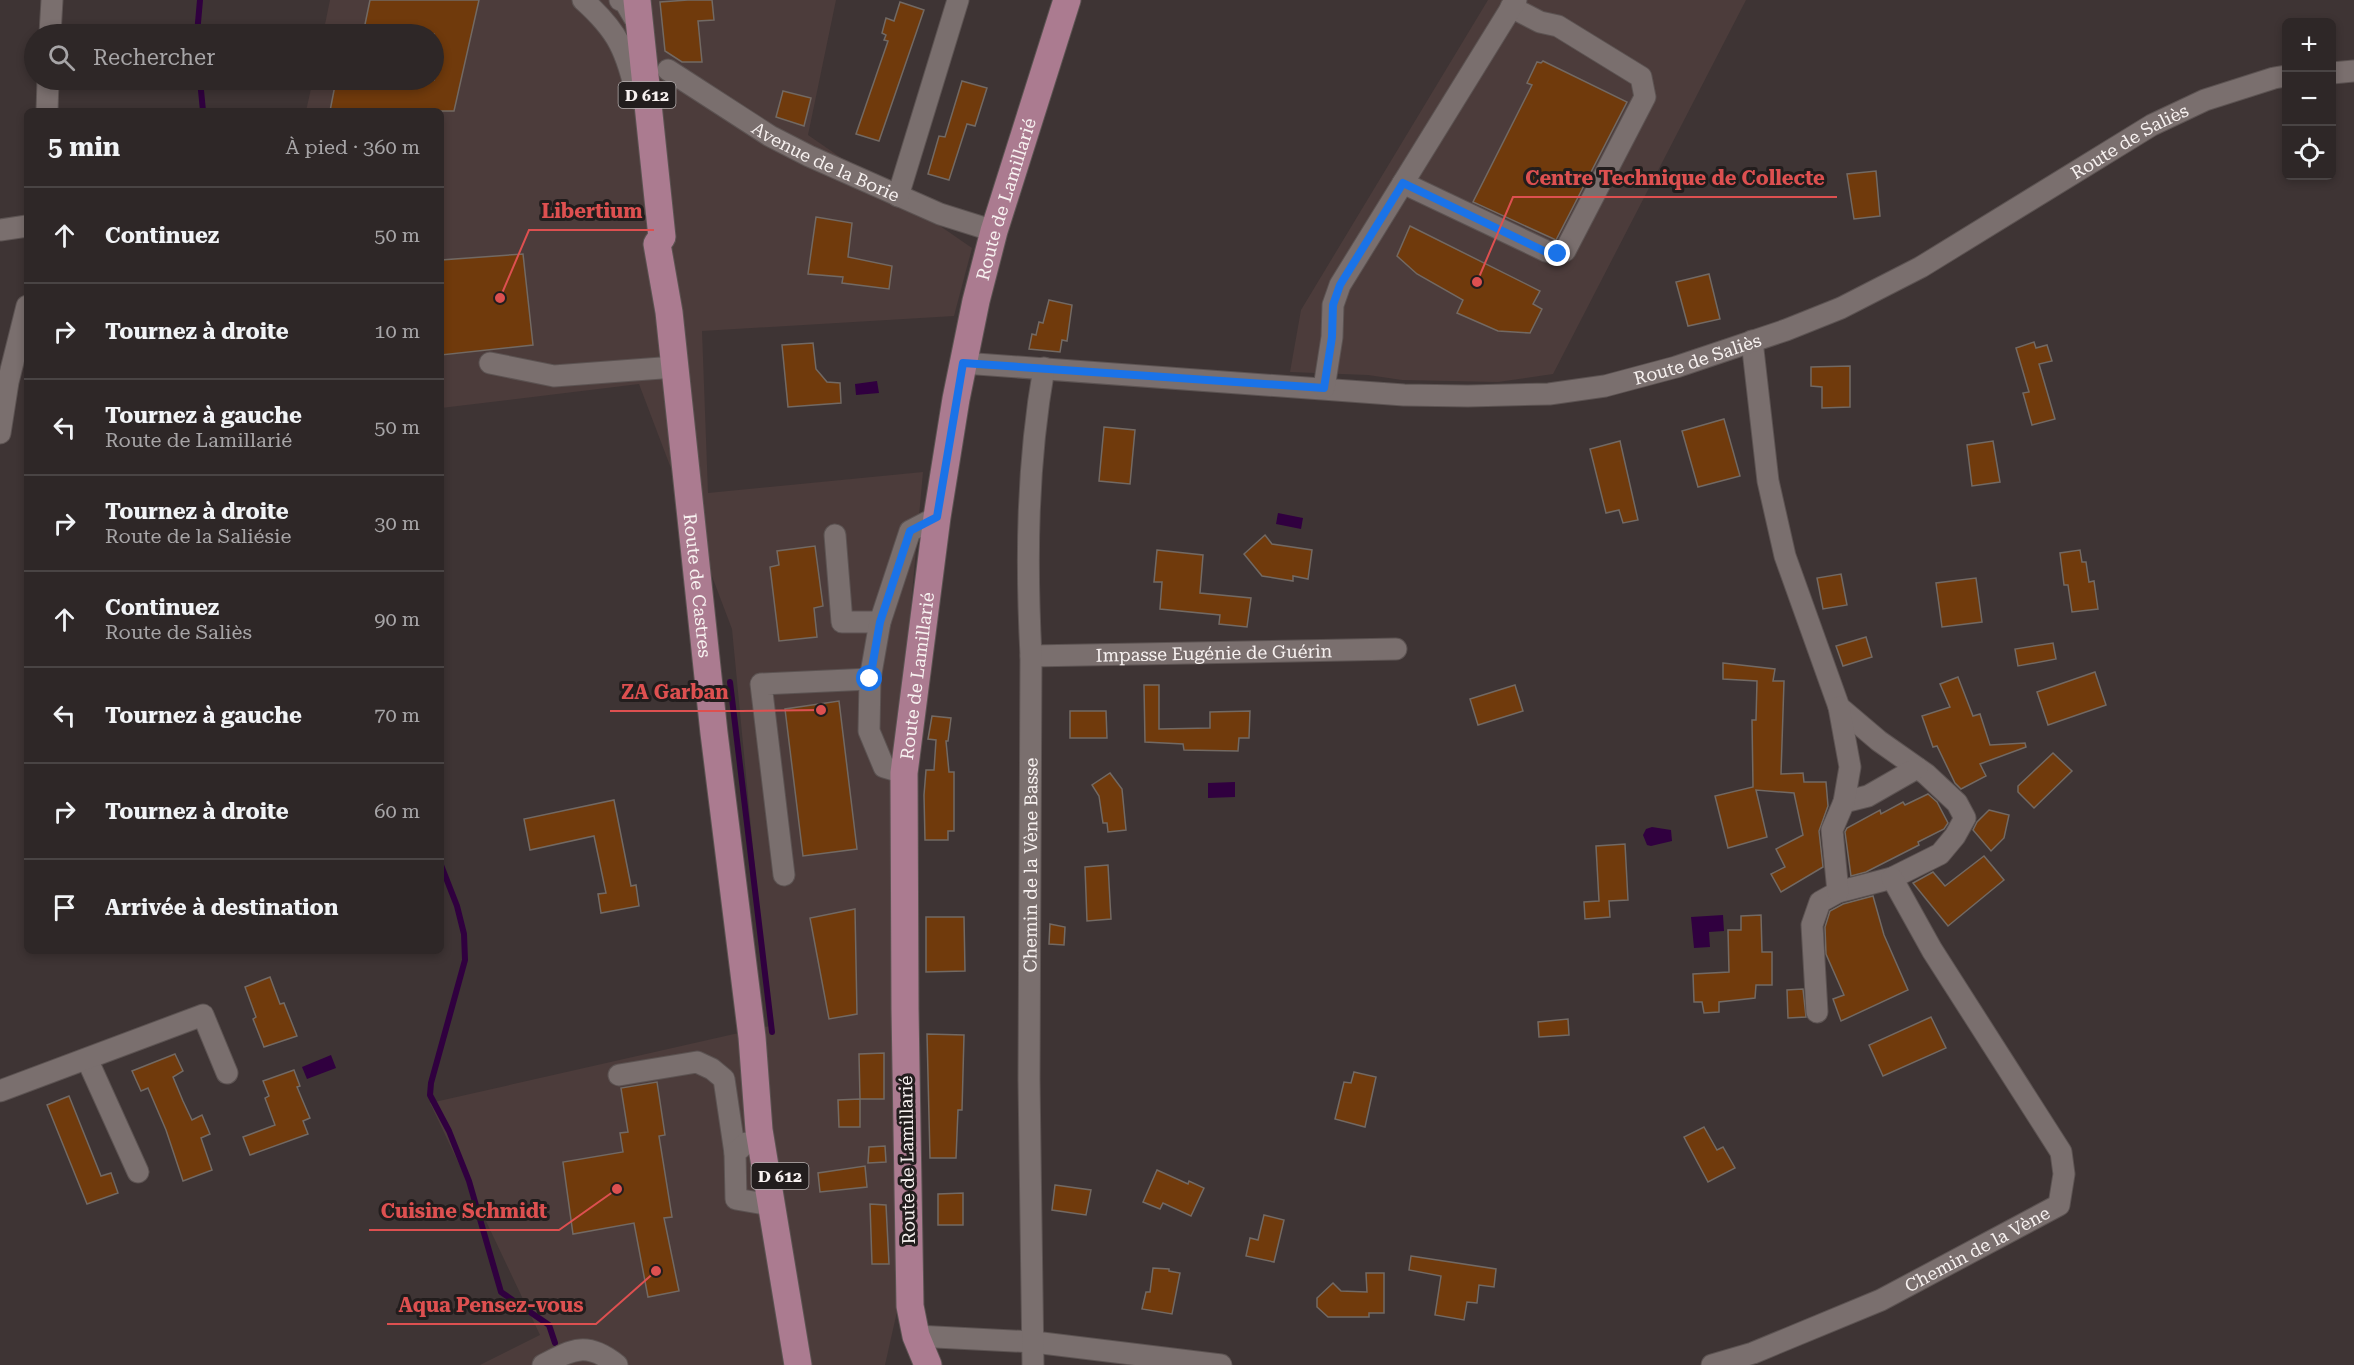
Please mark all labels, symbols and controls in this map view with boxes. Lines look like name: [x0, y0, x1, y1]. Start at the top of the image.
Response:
map controls: [2282, 18, 2336, 180]
button: +: [2282, 18, 2336, 72]
search box: [24, 24, 444, 90]
icon: search: [45, 41, 78, 74]
text: Rechercher: [93, 45, 215, 70]
button: −: [2282, 72, 2336, 126]
road number: D 612: [618, 82, 676, 108]
street label: Route de Saliès: [2067, 99, 2191, 183]
street label: Route de Lamillarié: [971, 115, 1040, 282]
street label: Avenue de la Borie: [748, 117, 903, 205]
button: locate: [2282, 126, 2336, 180]
text: 5 min: [48, 132, 120, 162]
text: À pied · 360 m: [286, 135, 420, 159]
callout: Centre Technique de Collecte: [1513, 159, 1837, 197]
text: Centre Technique de Collecte: [1525, 166, 1825, 190]
callout: Libertium: [529, 192, 654, 230]
text: Libertium: [541, 199, 643, 223]
icon: ahead: [48, 219, 81, 252]
text: Continuez: [105, 223, 219, 248]
text: 50 m: [374, 223, 420, 247]
route end: [1544, 240, 1570, 266]
icon: right: [48, 315, 81, 348]
text: Tournez à droite: [105, 319, 289, 344]
text: 10 m: [374, 319, 420, 343]
street label: Route de Saliès: [1631, 329, 1764, 388]
text: Tournez à gauche: [105, 403, 302, 428]
icon: left: [48, 411, 81, 444]
text: 50 m: [374, 415, 420, 439]
text: Route de Lamillarié: [105, 428, 292, 452]
text: Tournez à droite: [105, 499, 289, 524]
icon: right: [48, 507, 81, 540]
text: 30 m: [374, 511, 420, 535]
street label: Route de Castres: [680, 512, 716, 659]
text: Route de la Saliésie: [105, 524, 291, 548]
street label: Route de Lamillarié: [895, 591, 938, 761]
text: Continuez: [105, 595, 219, 620]
icon: ahead: [48, 603, 81, 636]
text: 90 m: [374, 607, 420, 631]
text: Route de Saliès: [105, 620, 252, 644]
street label: Impasse Eugénie de Guérin: [1096, 640, 1333, 665]
route start: [856, 665, 882, 691]
callout: ZA Garban: [610, 673, 741, 711]
text: ZA Garban: [621, 680, 729, 704]
icon: left: [48, 699, 81, 732]
text: Tournez à gauche: [105, 703, 302, 728]
text: 70 m: [374, 703, 420, 727]
street label: Chemin de la Vène Basse: [1019, 757, 1041, 972]
icon: right: [48, 795, 81, 828]
text: Tournez à droite: [105, 799, 289, 824]
text: 60 m: [374, 799, 420, 823]
icon: arrive: [48, 891, 81, 924]
text: Arrivée à destination: [105, 895, 339, 920]
street label: Route de Lamillarié: [895, 1075, 919, 1244]
road number: D 612: [752, 1163, 808, 1189]
callout: Cuisine Schmidt: [369, 1192, 559, 1230]
text: Cuisine Schmidt: [381, 1199, 547, 1223]
street label: Chemin de la Vène: [1901, 1201, 2053, 1296]
callout: Aqua Pensez-vous: [387, 1286, 596, 1324]
text: Aqua Pensez-vous: [398, 1293, 584, 1317]

